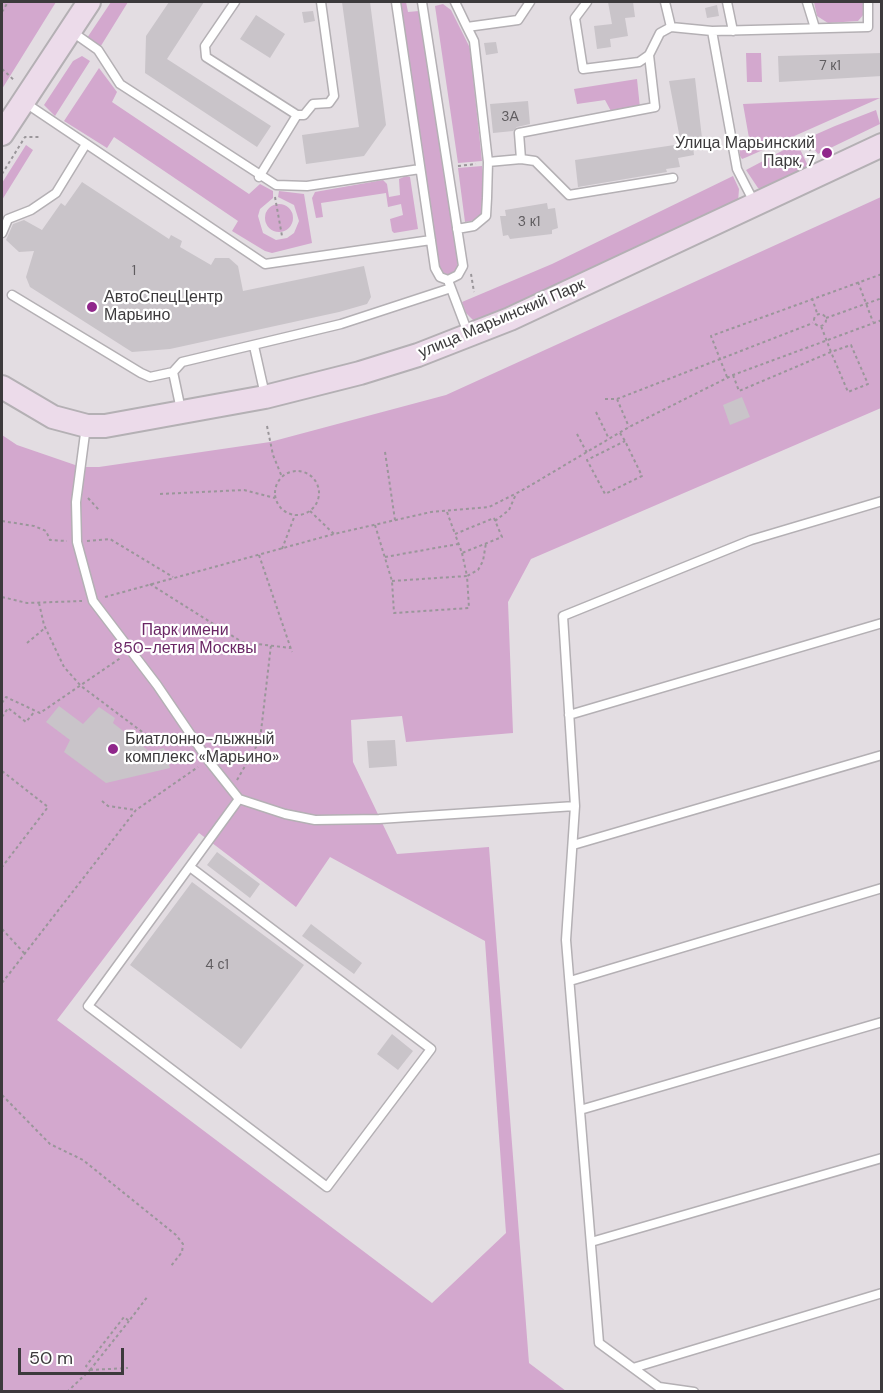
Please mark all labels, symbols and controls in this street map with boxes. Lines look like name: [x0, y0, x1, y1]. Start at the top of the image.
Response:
house number: 7 к1: [819, 58, 841, 74]
house number: 3А: [501, 109, 519, 125]
place label: Улица Марьинский Парк, 7: [675, 134, 815, 172]
marker: Улица Марьинский Парк, 7: [820, 146, 834, 160]
house number: 3 к1: [518, 214, 540, 230]
house number: 1: [132, 263, 136, 279]
street label: улица Марьинский Парк: [416, 275, 588, 363]
place label: АвтоСпецЦентр Марьино: [104, 288, 223, 326]
marker: АвтоСпецЦентр Марьино: [85, 300, 99, 314]
park label: Парк имени 850-летия Москвы: [113, 621, 257, 659]
place label: Биатлонно-лыжный комплекс «Марьино»: [125, 730, 279, 768]
marker: Биатлонно-лыжный комплекс «Марьино»: [106, 742, 120, 756]
house number: 4 с1: [205, 957, 229, 973]
scale bar: [21, 1336, 128, 1374]
text: 50 m: [29, 1346, 73, 1370]

